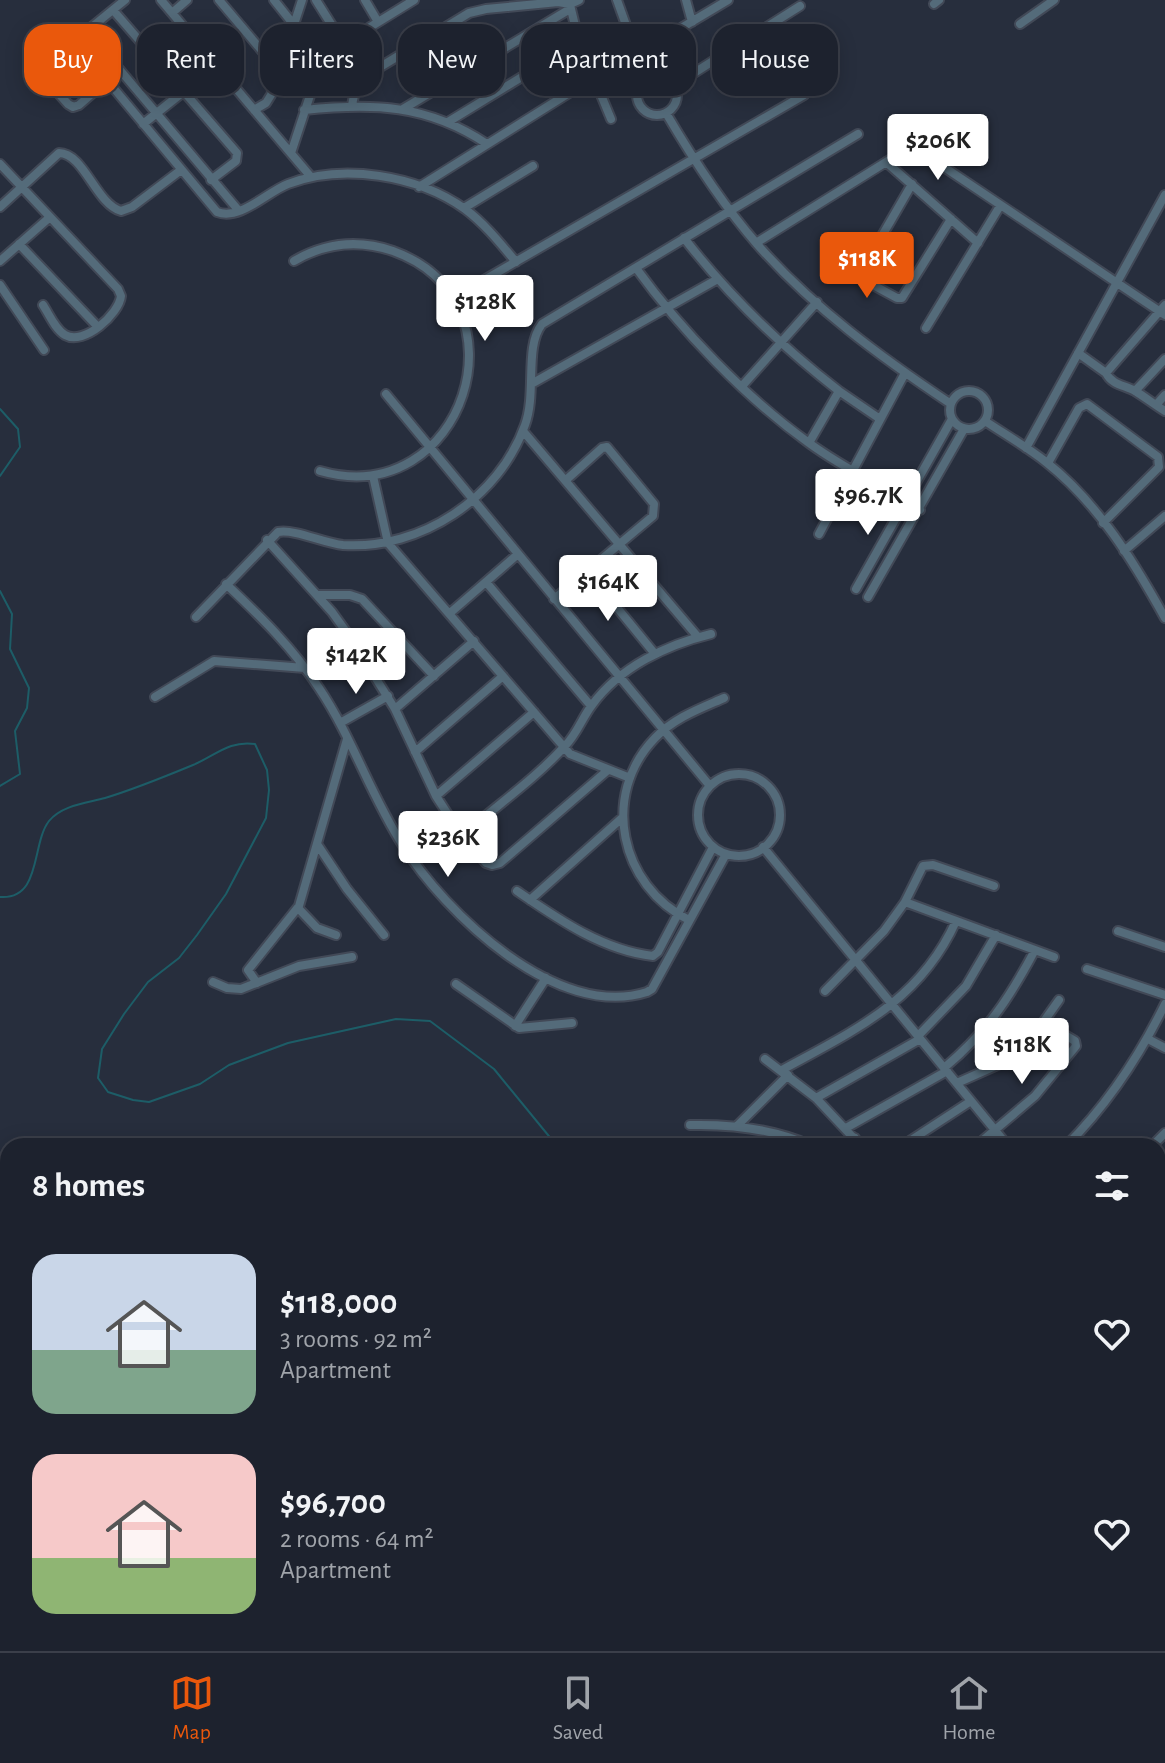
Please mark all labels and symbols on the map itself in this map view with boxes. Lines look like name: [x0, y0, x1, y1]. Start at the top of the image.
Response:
pin: $206K: [882, 114, 994, 182]
pin: $118K: [811, 232, 923, 300]
pin: $128K: [429, 275, 541, 343]
pin: $96.7K: [803, 469, 933, 537]
pin: $164K: [552, 555, 664, 623]
pin: $142K: [300, 628, 412, 696]
pin: $236K: [392, 811, 504, 879]
pin: $118K: [966, 1018, 1078, 1086]

